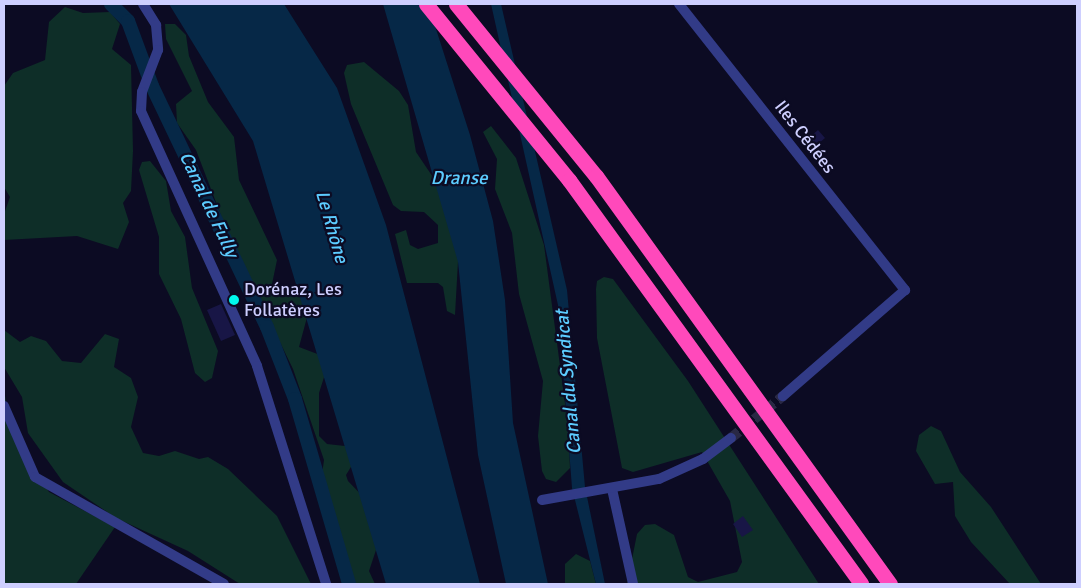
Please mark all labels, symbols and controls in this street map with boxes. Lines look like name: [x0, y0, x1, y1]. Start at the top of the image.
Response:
street label: Iles Cédées: [770, 96, 840, 178]
water label: Canal de Fully: [174, 149, 242, 261]
water label: Dranse: [431, 168, 487, 190]
water label: Le Rhône: [310, 188, 352, 266]
place label: Dorénaz, Les Follatères: [244, 279, 342, 322]
marker: Dorénaz, Les Follatères: [228, 294, 240, 306]
water label: Canal du Syndicat: [551, 309, 587, 455]

